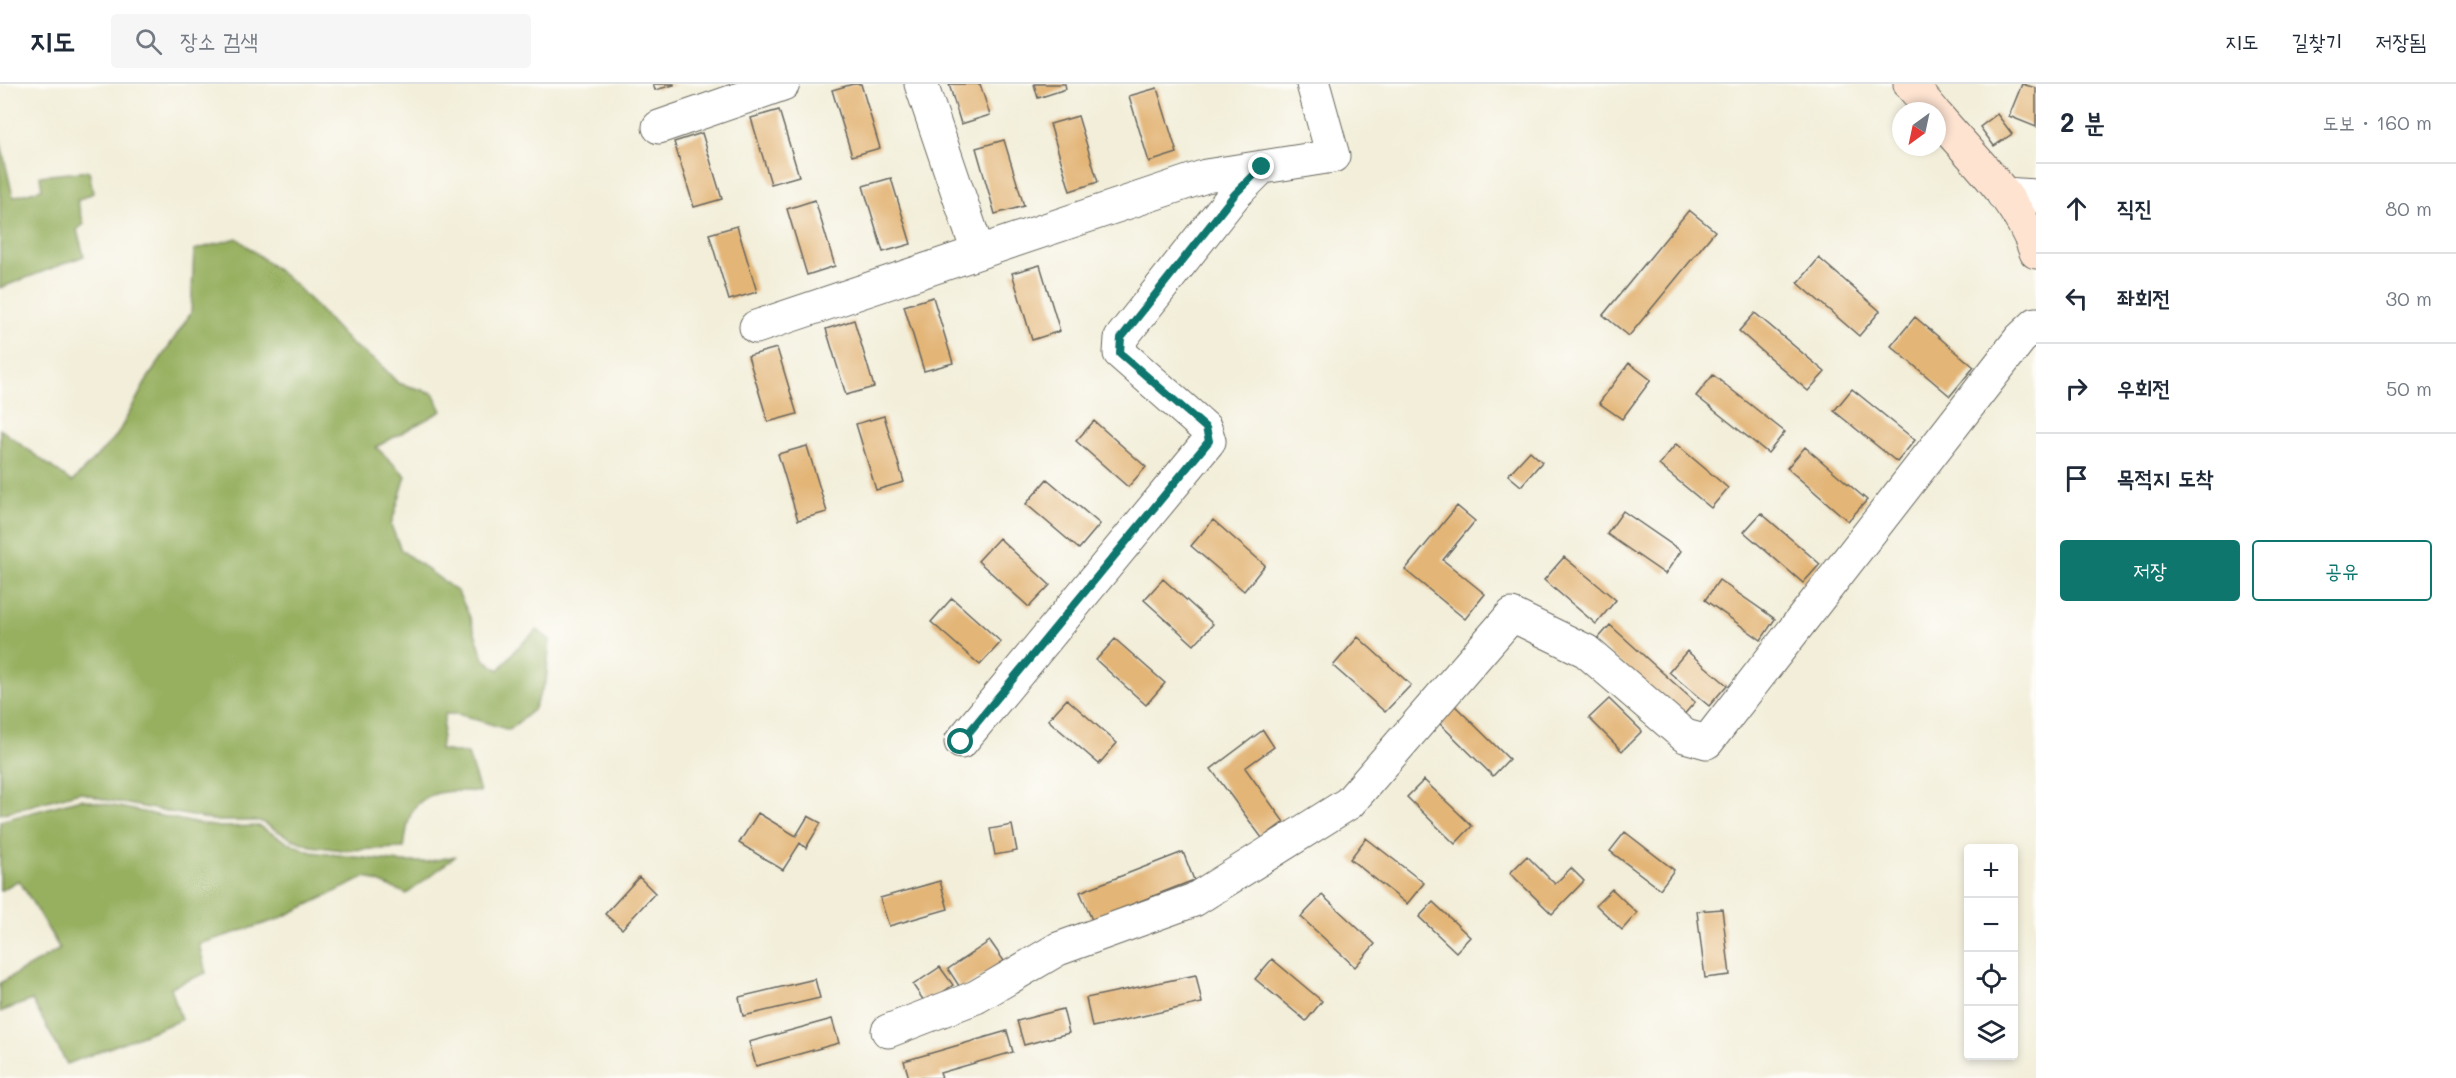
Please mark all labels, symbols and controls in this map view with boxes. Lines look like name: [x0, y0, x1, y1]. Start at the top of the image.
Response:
search box: [111, 14, 531, 68]
text: 지도: [30, 22, 75, 58]
icon: search: [132, 25, 165, 58]
text: 장소 검색: [180, 26, 258, 55]
text: 지도: [2225, 27, 2259, 54]
text: 길찾기: [2292, 27, 2342, 54]
text: 저장됨: [2375, 27, 2426, 54]
north arrow: [1892, 102, 1946, 156]
text: 2 분: [2060, 105, 2105, 139]
text: 도보 · 160 m: [2323, 109, 2432, 135]
route end: [1248, 153, 1274, 179]
icon: ahead: [2060, 192, 2093, 225]
text: 직진: [2117, 193, 2152, 222]
text: 80 m: [2385, 195, 2432, 221]
icon: left: [2060, 282, 2093, 315]
text: 좌회전: [2117, 283, 2170, 312]
text: 30 m: [2386, 285, 2432, 311]
icon: right: [2060, 372, 2093, 405]
text: 우회전: [2117, 373, 2170, 402]
text: 50 m: [2386, 375, 2432, 401]
icon: arrive: [2060, 462, 2093, 495]
text: 목적지 도착: [2117, 463, 2213, 492]
button: 저장: [2060, 540, 2240, 601]
button: 공유: [2252, 540, 2432, 601]
route start: [947, 728, 973, 754]
map controls: [1964, 844, 2018, 1060]
button: +: [1964, 844, 2018, 898]
button: −: [1964, 898, 2018, 952]
button: locate: [1964, 952, 2018, 1006]
button: layers: [1964, 1006, 2018, 1060]

